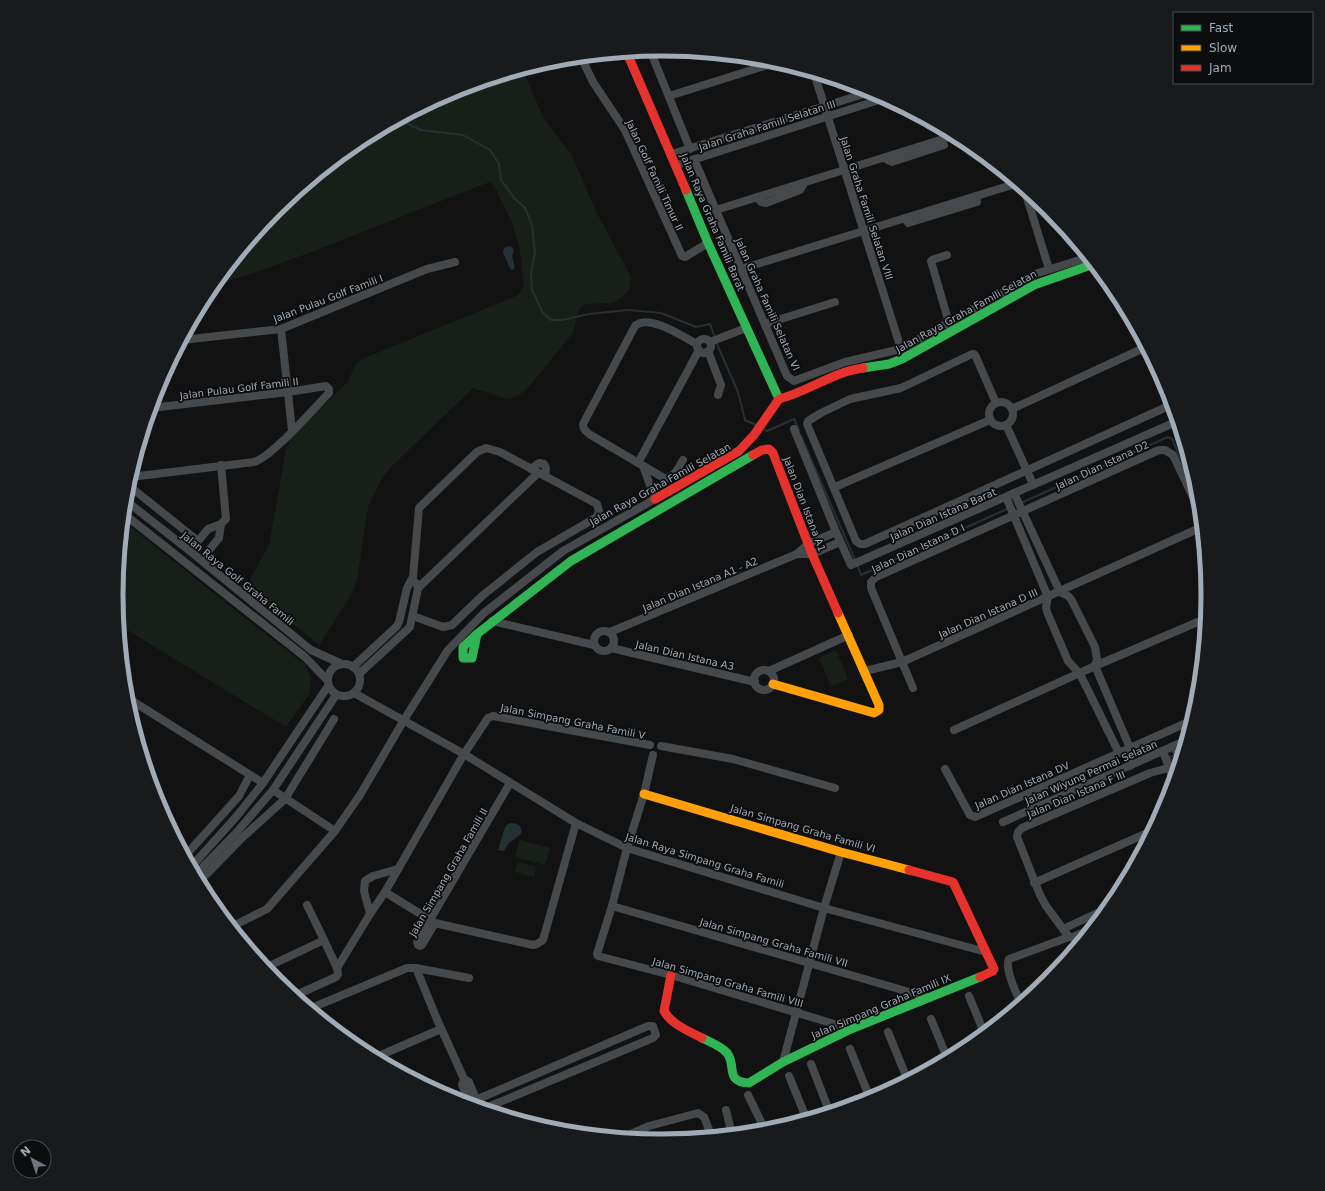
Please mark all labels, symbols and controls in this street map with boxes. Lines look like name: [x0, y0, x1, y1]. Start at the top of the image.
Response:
legend: [1173, 12, 1313, 84]
text: Fast: [1209, 21, 1233, 35]
text: Slow: [1209, 41, 1237, 55]
text: Jam: [1208, 61, 1232, 75]
street label: Jalan Graha Famili Selatan III: [696, 98, 837, 153]
street label: Jalan Golf Famili Timur II: [624, 117, 685, 232]
street label: Jalan Graha Famili Selatan VIII: [838, 134, 895, 281]
street label: Jalan Raya Graha Famili Barat: [678, 151, 747, 293]
street label: Jalan Graha Famili Selatan VI: [733, 235, 802, 372]
street label: Jalan Raya Graha Famili Selatan: [893, 268, 1039, 355]
street label: Jalan Pulau Golf Famili I: [271, 272, 385, 325]
street label: Jalan Pulau Golf Famili II: [178, 376, 299, 401]
street label: Jalan Dian Istana D2: [1053, 439, 1151, 492]
street label: Jalan Raya Graha Famili Selatan: [587, 441, 733, 528]
street label: Jalan Dian Istana A1: [781, 454, 828, 553]
street label: Jalan Dian Istana Barat: [888, 486, 998, 543]
street label: Jalan Dian Istana D I: [869, 522, 966, 575]
street label: Jalan Raya Golf Graha Famili: [178, 529, 296, 627]
street label: Jalan Dian Istana A1 - A2: [640, 555, 759, 614]
street label: Jalan Dian Istana D III: [936, 587, 1039, 641]
street label: Jalan Dian Istana A3: [634, 639, 735, 672]
street label: Jalan Simpang Graha Famili V: [499, 702, 646, 741]
street label: Jalan Wiyung Permai Selatan: [1023, 738, 1159, 807]
street label: Jalan Dian Istana DV: [973, 760, 1071, 812]
street label: Jalan Dian Istana F III: [1025, 769, 1127, 820]
street label: Jalan Simpang Graha Famili VI: [728, 802, 877, 854]
street label: Jalan Simpang Graha Famili II: [407, 806, 490, 939]
street label: Jalan Raya Simpang Graha Famili: [623, 831, 786, 890]
street label: Jalan Simpang Graha Famili VII: [698, 916, 849, 969]
street label: Jalan Simpang Graha Famili VIII: [650, 955, 804, 1009]
street label: Jalan Simpang Graha Famili IX: [809, 972, 953, 1041]
north arrow: [12, 1139, 52, 1179]
text: N: [18, 1144, 34, 1160]

